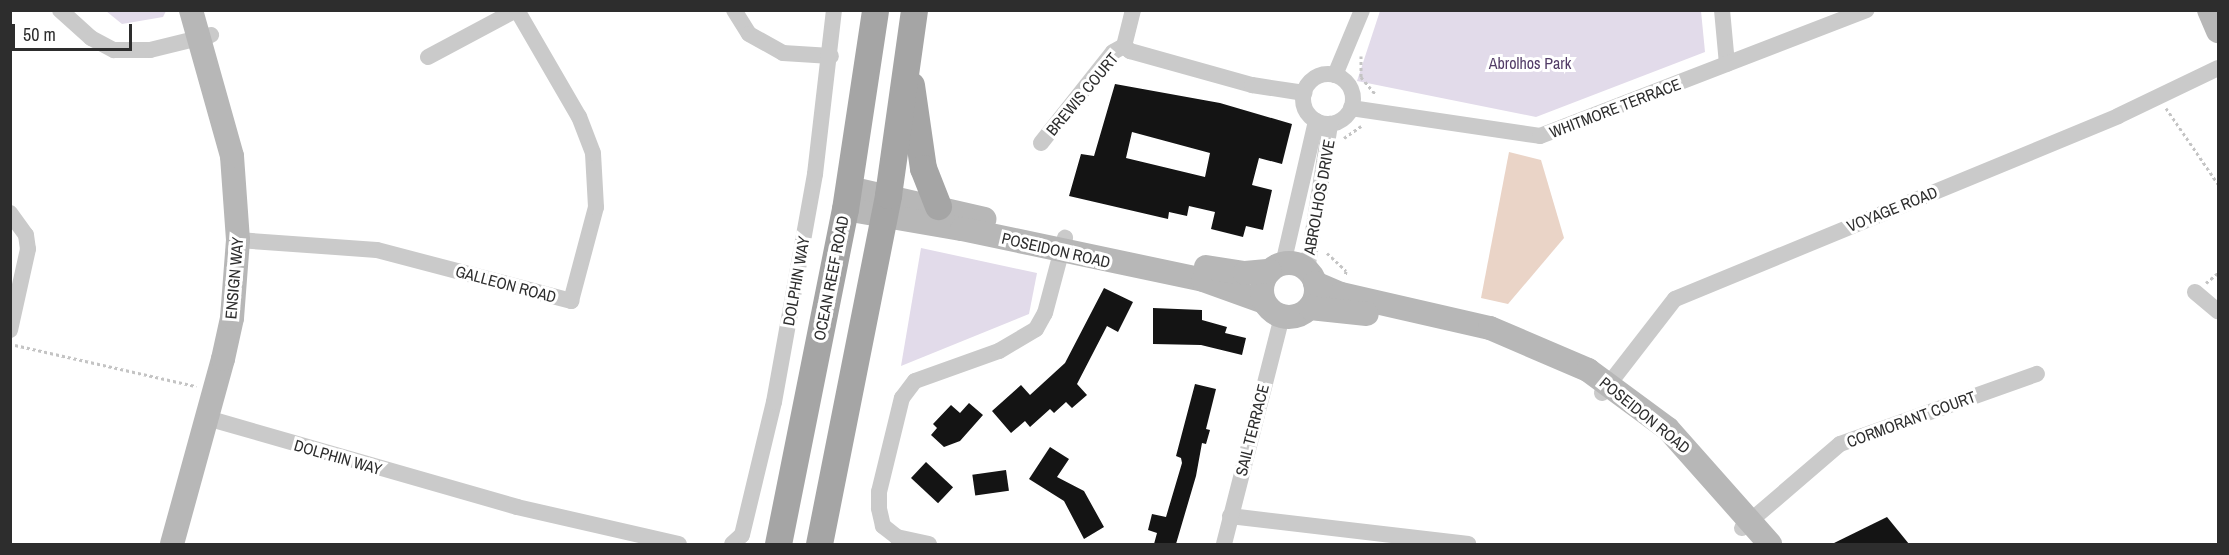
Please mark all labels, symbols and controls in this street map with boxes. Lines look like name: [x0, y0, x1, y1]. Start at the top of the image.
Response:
scale bar: [15, 12, 135, 50]
text: 50 m: [23, 22, 56, 47]
street label: BREWIS COURT: [1042, 49, 1122, 139]
park label: Abrolhos Park: [1489, 53, 1571, 73]
street label: WHITMORE TERRACE: [1547, 74, 1683, 142]
street label: ABROLHOS DRIVE: [1299, 138, 1339, 256]
street label: VOYAGE ROAD: [1844, 182, 1940, 236]
street label: OCEAN REEF ROAD: [809, 214, 853, 342]
street label: POSEIDON ROAD: [1000, 228, 1112, 272]
street label: DOLPHIN WAY: [779, 235, 813, 327]
street label: ENSIGN WAY: [221, 236, 247, 320]
street label: GALLEON ROAD: [454, 261, 558, 307]
street label: POSEIDON ROAD: [1596, 373, 1694, 457]
street label: SAIL TERRACE: [1231, 382, 1273, 478]
street label: CORMORANT COURT: [1844, 387, 1978, 451]
street label: DOLPHIN WAY: [292, 435, 384, 479]

